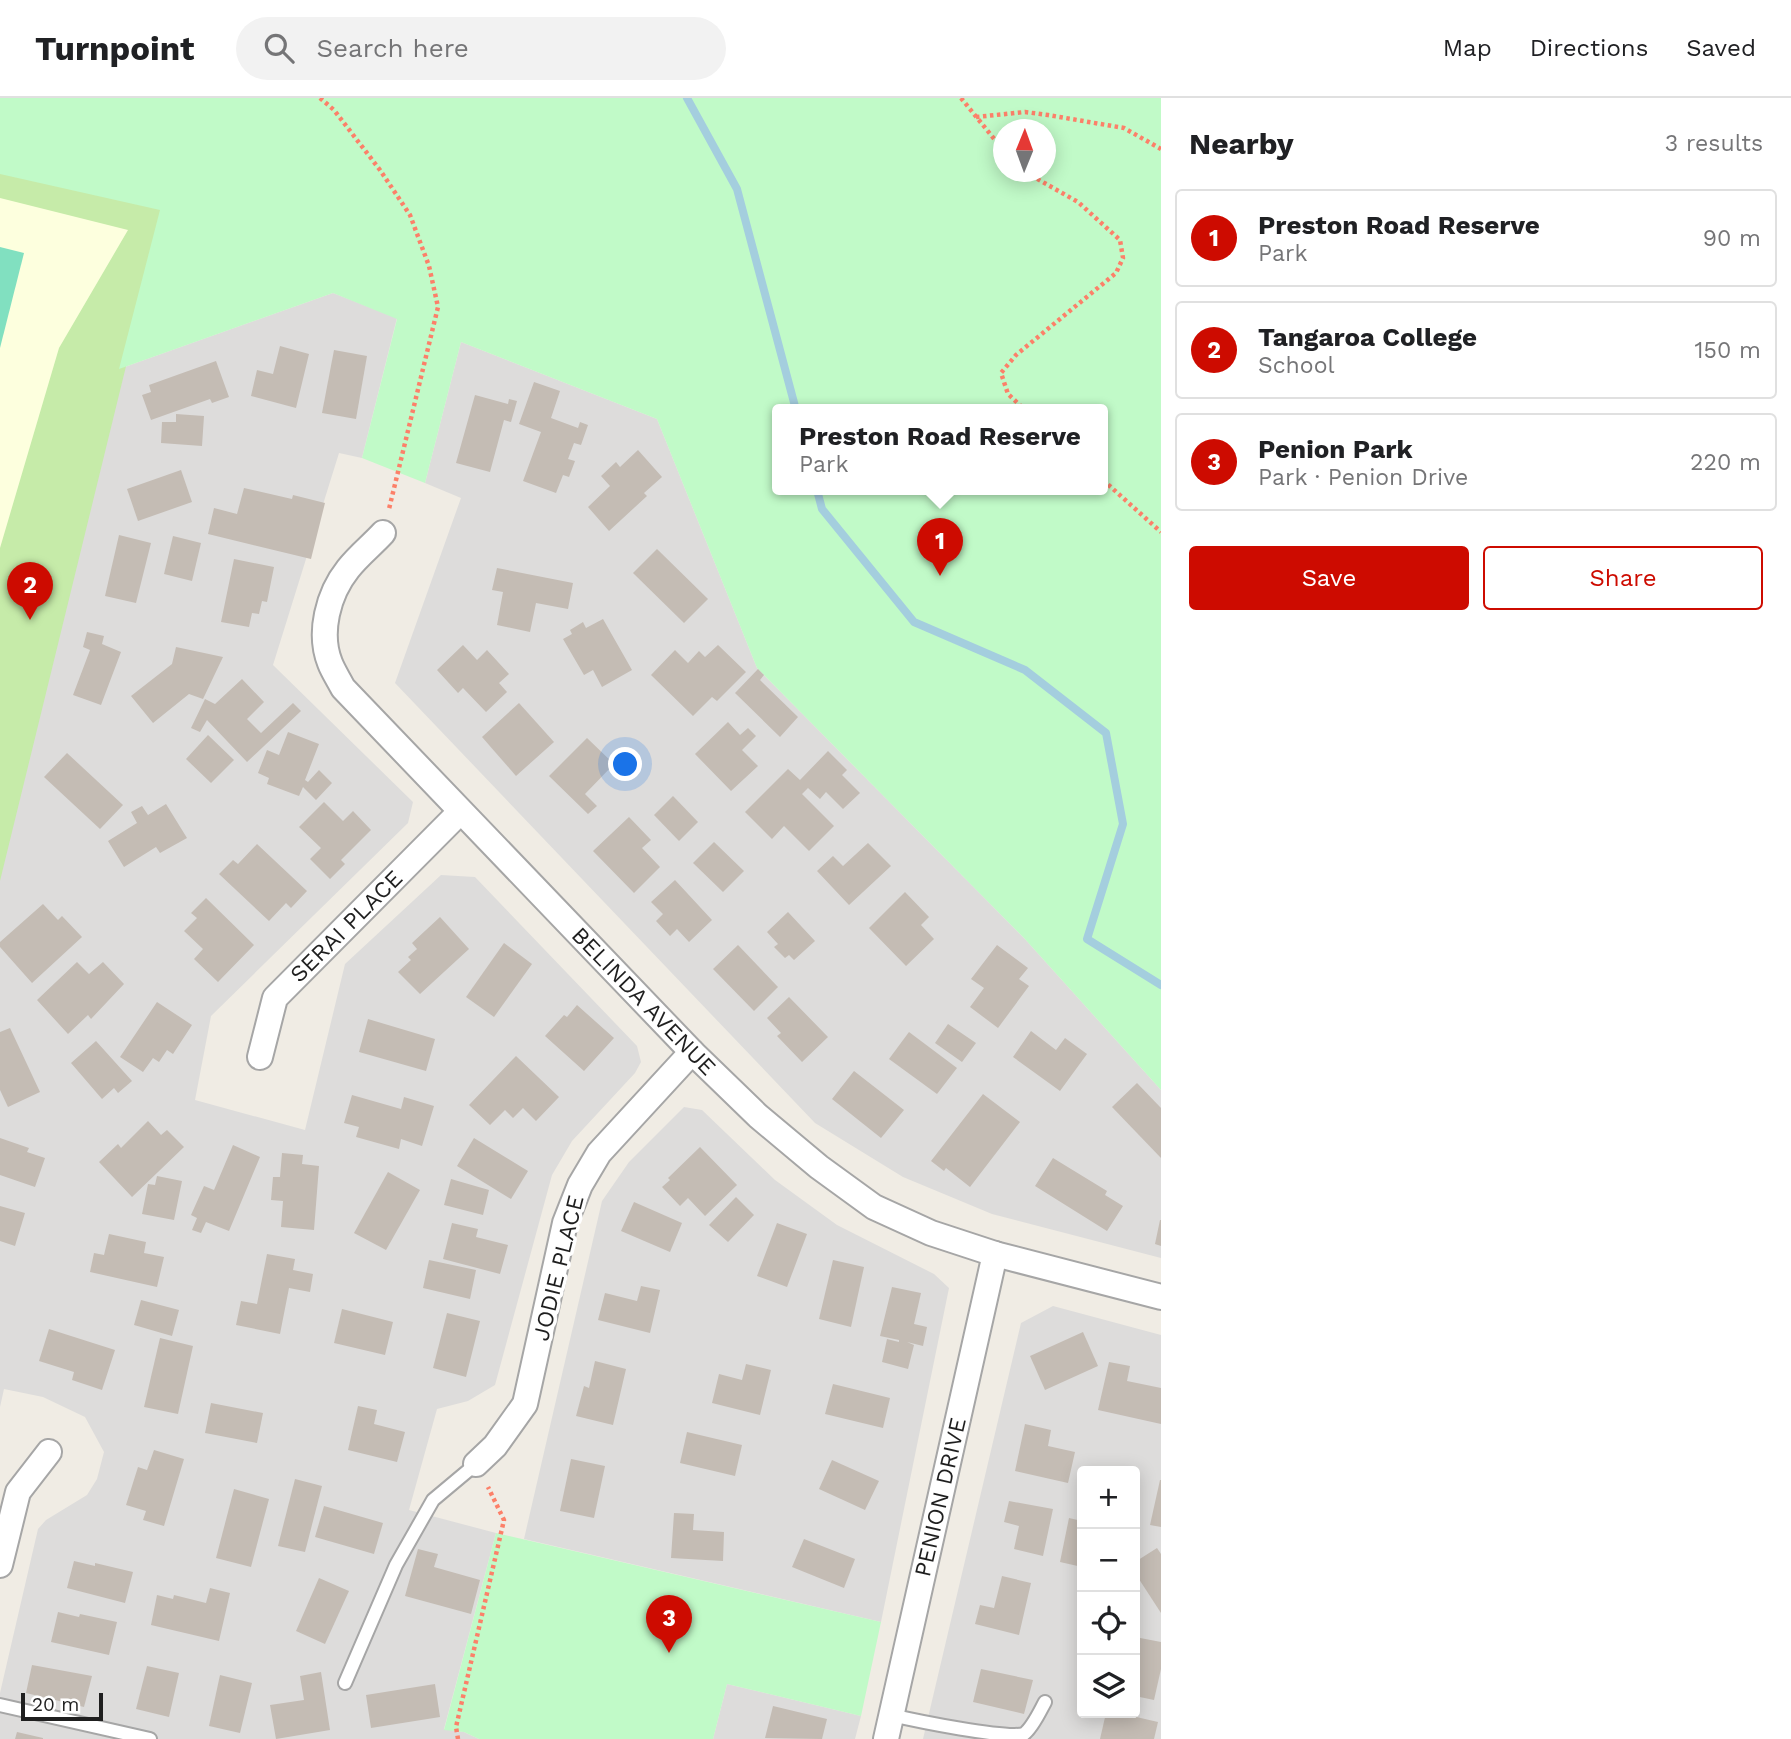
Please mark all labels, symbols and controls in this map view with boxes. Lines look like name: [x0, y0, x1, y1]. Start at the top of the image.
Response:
search box: [236, 17, 726, 80]
text: Turnpoint: [35, 29, 194, 68]
icon: search: [260, 29, 298, 67]
text: Search here: [316, 33, 469, 63]
text: Map: [1443, 34, 1492, 62]
text: Directions: [1530, 34, 1648, 62]
text: Saved: [1686, 34, 1756, 62]
north arrow: [993, 119, 1056, 182]
text: Nearby: [1189, 126, 1294, 161]
text: 3 results: [1665, 130, 1763, 157]
text: Preston Road Reserve: [1258, 210, 1540, 240]
text: 1: [1209, 225, 1219, 252]
text: 90 m: [1703, 225, 1761, 252]
text: Park: [1258, 240, 1307, 267]
text: Tangaroa College: [1258, 322, 1477, 352]
text: 2: [1207, 337, 1221, 364]
text: 150 m: [1695, 337, 1761, 364]
text: School: [1258, 352, 1335, 379]
popup: [772, 404, 1108, 495]
text: Preston Road Reserve: [799, 421, 1081, 451]
text: Penion Park: [1258, 434, 1413, 464]
text: 3: [1207, 449, 1221, 476]
text: 220 m: [1690, 449, 1761, 476]
text: Park: [799, 451, 849, 478]
text: Park · Penion Drive: [1258, 464, 1468, 491]
pin: 1: [917, 518, 963, 576]
button: Save: [1189, 546, 1469, 610]
button: Share: [1483, 546, 1763, 610]
pin: 2: [7, 562, 53, 620]
your location: [608, 747, 642, 781]
street label: SERAI PLACE: [285, 865, 408, 988]
street label: BELINDA AVENUE: [566, 922, 721, 1081]
street label: JODIE PLACE: [527, 1193, 590, 1344]
street label: PENION DRIVE: [909, 1415, 972, 1579]
map controls: [1077, 1466, 1140, 1718]
button: +: [1077, 1466, 1140, 1529]
button: −: [1077, 1529, 1140, 1592]
button: locate: [1077, 1592, 1140, 1655]
pin: 3: [646, 1595, 692, 1653]
button: layers: [1077, 1655, 1140, 1718]
scale bar: [21, 1690, 103, 1722]
text: 20 m: [32, 1693, 79, 1716]

